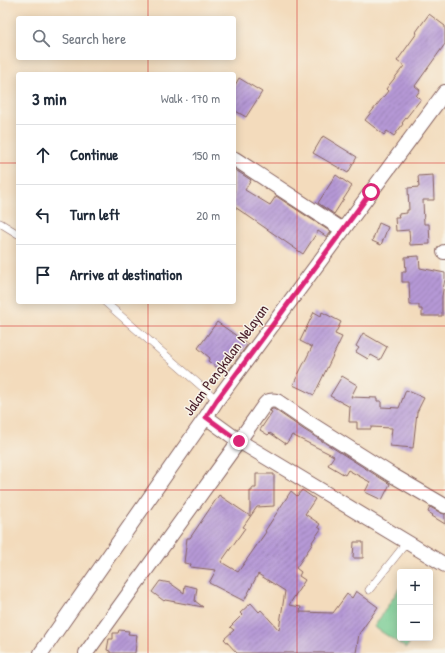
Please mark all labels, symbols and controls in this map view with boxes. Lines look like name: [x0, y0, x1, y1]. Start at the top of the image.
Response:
search box: [16, 16, 236, 60]
icon: search: [30, 27, 52, 49]
text: Search here: [62, 28, 126, 49]
text: 3 min: [32, 87, 67, 110]
text: Walk · 170 m: [161, 89, 220, 107]
icon: ahead: [32, 144, 54, 166]
text: Continue: [70, 144, 118, 165]
text: 150 m: [192, 146, 220, 164]
route start: [362, 183, 380, 201]
icon: left: [32, 204, 54, 226]
text: Turn left: [70, 204, 120, 225]
text: 20 m: [196, 206, 220, 224]
icon: arrive: [32, 264, 54, 286]
text: Arrive at destination: [70, 264, 182, 285]
street label: Jalan Pengkalan Nelayan: [178, 299, 273, 420]
route end: [230, 432, 248, 450]
map controls: [397, 569, 433, 641]
button: +: [397, 569, 433, 605]
button: −: [397, 605, 433, 641]

